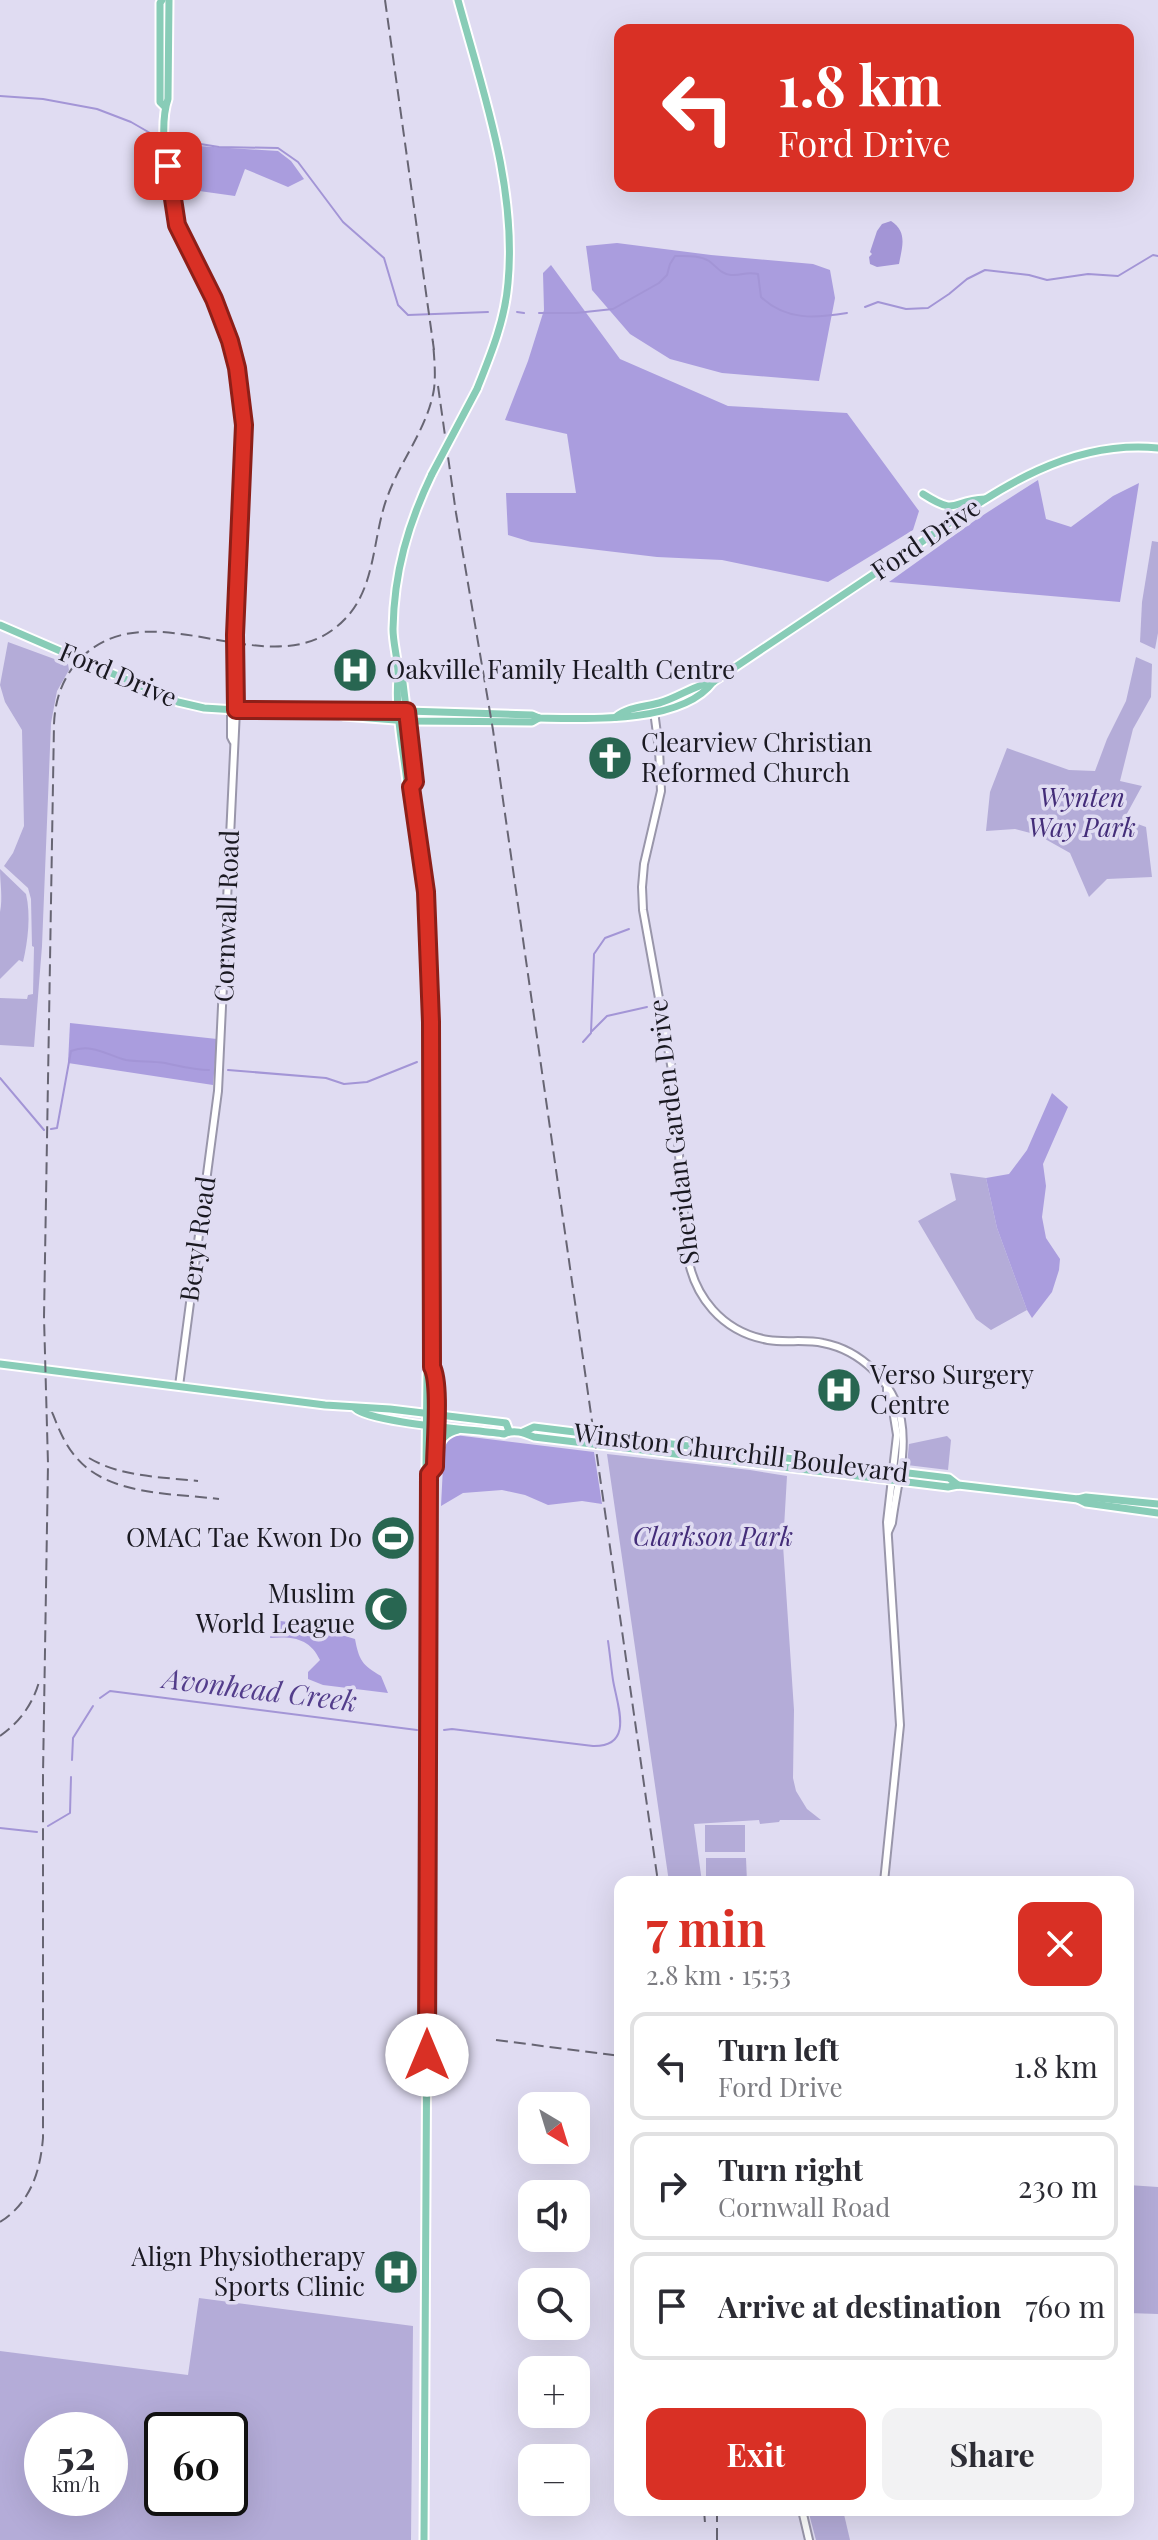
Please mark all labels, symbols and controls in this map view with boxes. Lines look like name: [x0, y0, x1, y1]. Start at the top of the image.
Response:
text: 1.8 km: [778, 46, 942, 121]
icon: left: [646, 56, 750, 160]
text: Ford Drive: [778, 118, 951, 166]
pin: [134, 132, 202, 200]
icon: arrive: [146, 144, 190, 188]
street label: Ford Drive: [864, 488, 987, 587]
street label: Ford Drive: [54, 633, 183, 714]
hospital icon: Oakville Family Health Centre: [331, 646, 379, 694]
place label: Oakville Family Health Centre: [386, 651, 735, 686]
place label: Clearview Christian Reformed Church: [641, 724, 873, 789]
church icon: Clearview Christian Reformed Church: [586, 734, 634, 782]
park label: Wynten Way Park: [1028, 779, 1136, 844]
street label: Cornwall Road: [205, 829, 246, 1003]
street label: Sheridan Garden Drive: [639, 997, 706, 1267]
street label: Beryl Road: [170, 1174, 223, 1304]
place label: Verso Surgery Centre: [869, 1356, 1034, 1421]
hospital icon: Verso Surgery Centre: [815, 1366, 863, 1414]
street label: Winston Churchill Boulevard: [571, 1413, 910, 1489]
sports icon: OMAC Tae Kwon Do: [369, 1514, 417, 1562]
park label: Clarkson Park: [633, 1518, 793, 1553]
place label: OMAC Tae Kwon Do: [126, 1519, 362, 1554]
place label: Muslim World League: [195, 1575, 355, 1640]
mosque icon: Muslim World League: [362, 1585, 410, 1633]
water label: Avonhead Creek: [158, 1658, 359, 1719]
text: 7 min: [646, 1895, 766, 1959]
button: close: [1018, 1902, 1102, 1986]
text: 2.8 km · 15:53: [646, 1957, 791, 1992]
position arrow: [385, 2013, 469, 2097]
text: Turn left: [718, 2029, 839, 2069]
icon: left: [650, 2044, 694, 2088]
text: 1.8 km: [1014, 2046, 1098, 2086]
text: Ford Drive: [718, 2069, 843, 2104]
north arrow: [518, 2092, 590, 2164]
map controls: [518, 2092, 590, 2516]
text: Turn right: [718, 2149, 863, 2189]
icon: right: [650, 2164, 694, 2208]
text: 230 m: [1018, 2166, 1098, 2206]
button: sound: [518, 2180, 590, 2252]
text: Cornwall Road: [718, 2189, 890, 2224]
place label: Align Physiotherapy Sports Clinic: [130, 2238, 365, 2303]
hospital icon: Align Physiotherapy Sports Clinic: [372, 2248, 420, 2296]
button: search: [518, 2268, 590, 2340]
icon: arrive: [650, 2284, 694, 2328]
text: Arrive at destination: [718, 2286, 1001, 2326]
text: 760 m: [1025, 2286, 1105, 2326]
button: +: [518, 2356, 590, 2428]
button: Exit: [646, 2408, 866, 2500]
button: Share: [882, 2408, 1102, 2500]
speed limit sign: 60: [144, 2412, 248, 2516]
text: 52: [56, 2427, 96, 2480]
button: −: [518, 2444, 590, 2516]
text: km/h: [52, 2470, 100, 2497]

